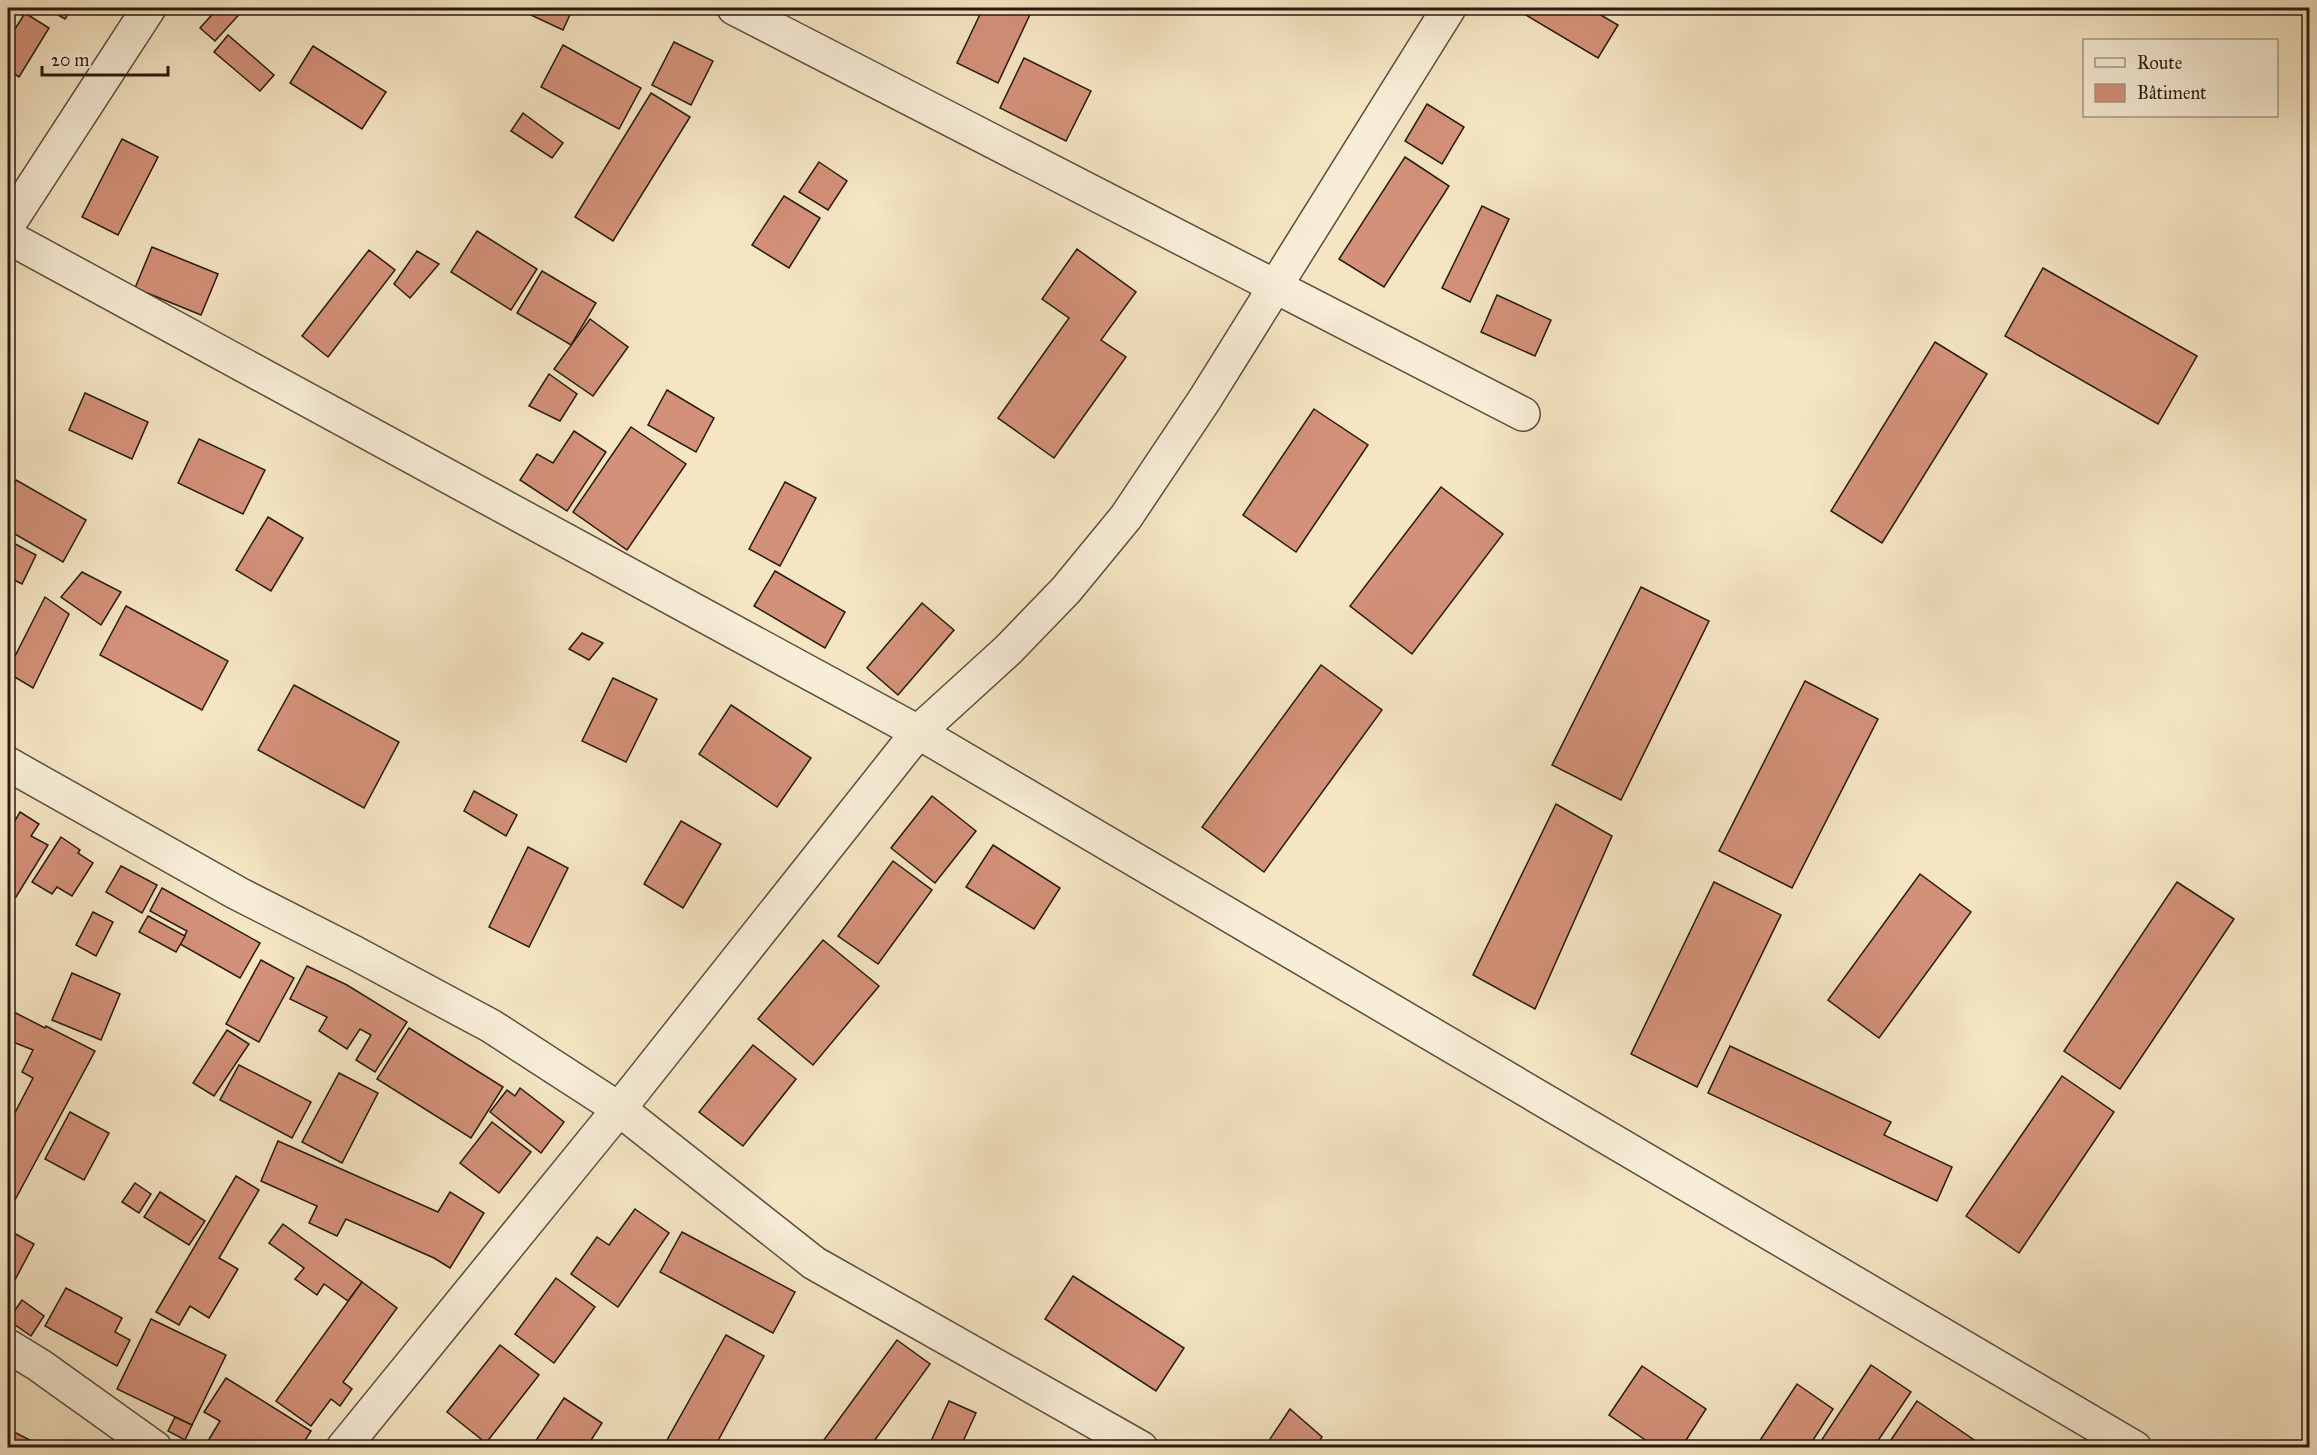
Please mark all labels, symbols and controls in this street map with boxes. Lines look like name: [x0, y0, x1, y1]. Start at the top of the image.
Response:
scale bar: [42, 39, 168, 77]
legend: [2083, 39, 2278, 117]
text: 20 m: [51, 49, 89, 71]
text: Route: [2137, 52, 2182, 74]
text: Bâtiment: [2137, 82, 2207, 104]

